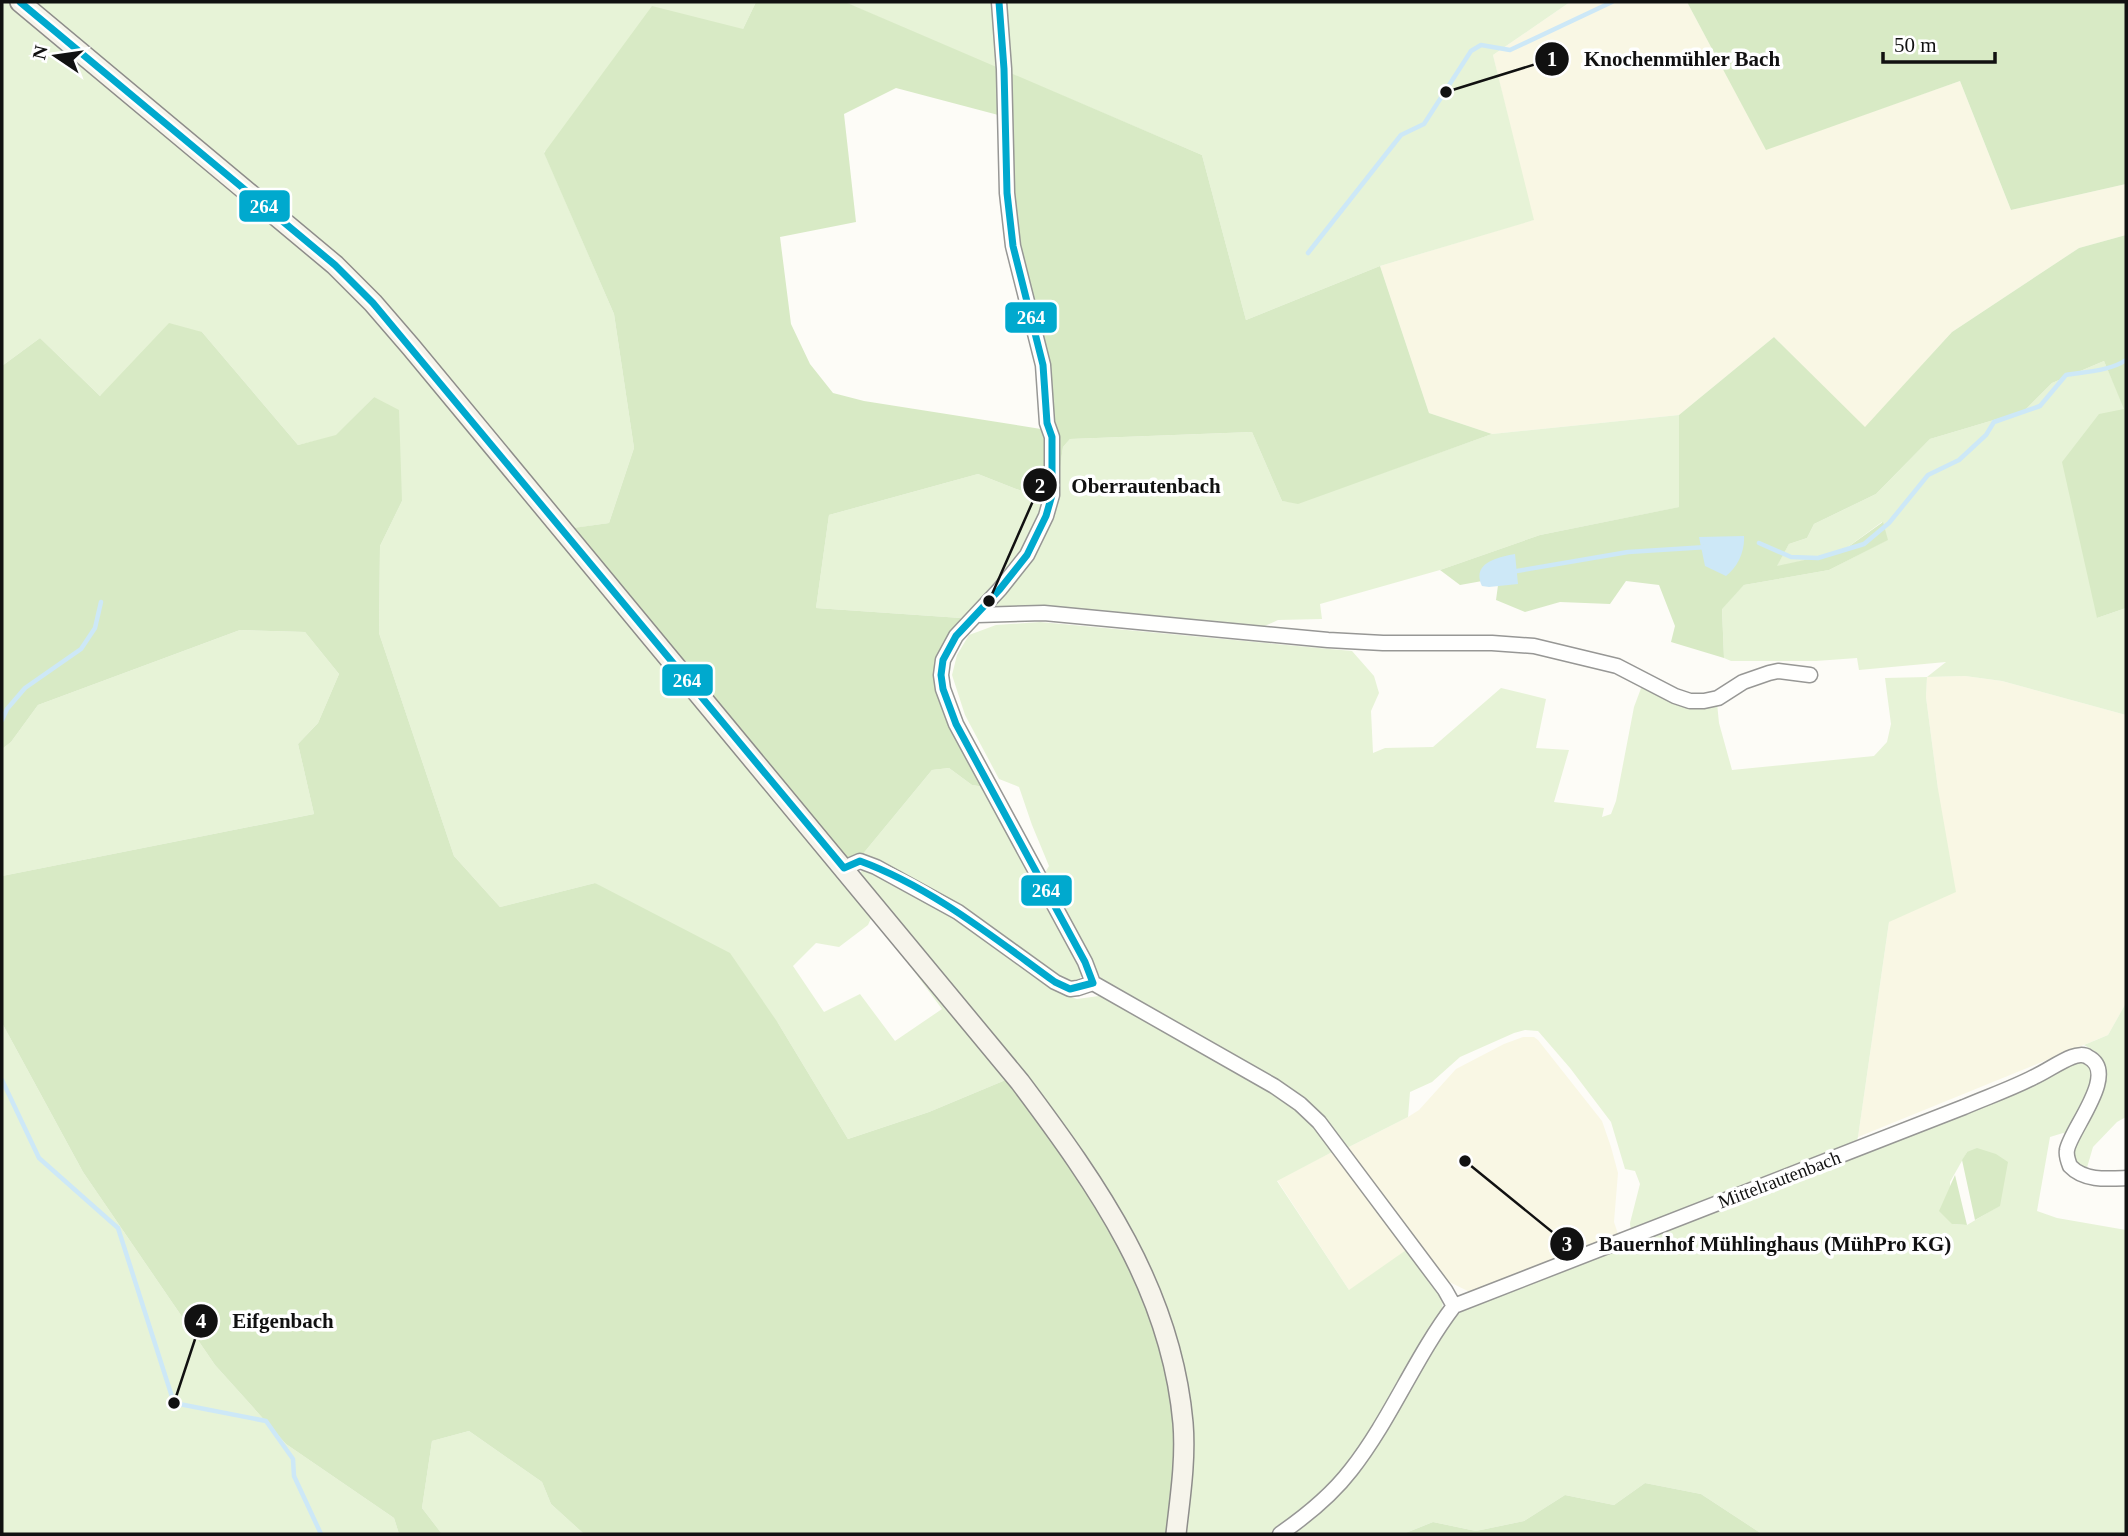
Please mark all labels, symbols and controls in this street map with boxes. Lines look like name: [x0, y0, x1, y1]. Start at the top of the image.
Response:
north arrow: [21, 21, 91, 91]
scale bar: [1883, 21, 1995, 65]
text: 50 m: [1894, 33, 1937, 57]
callout: Knochenmühler Bach: [1535, 38, 1794, 80]
text: N: [28, 43, 52, 61]
text: 1: [1547, 47, 1557, 71]
text: Knochenmühler Bach: [1584, 47, 1780, 71]
line badge: 264: [238, 189, 291, 223]
text: 264: [250, 196, 279, 217]
line badge: 264: [1004, 301, 1058, 334]
text: 264: [1017, 307, 1046, 328]
callout: Oberrautenbach: [1022, 464, 1234, 506]
text: 2: [1035, 474, 1045, 498]
text: Oberrautenbach: [1071, 474, 1221, 498]
line badge: 264: [661, 663, 714, 697]
text: 264: [673, 670, 702, 691]
line badge: 264: [1020, 874, 1073, 907]
text: 264: [1032, 880, 1061, 901]
street label: Mittelrautenbach: [1715, 1146, 1844, 1213]
callout: Bauernhof Mühlinghaus (MühPro KG): [1550, 1223, 1965, 1265]
text: 3: [1562, 1232, 1572, 1256]
text: Bauernhof Mühlinghaus (MühPro KG): [1599, 1232, 1951, 1256]
callout: Eifgenbach: [183, 1300, 348, 1342]
text: 4: [196, 1309, 207, 1333]
text: Eifgenbach: [232, 1309, 334, 1333]

